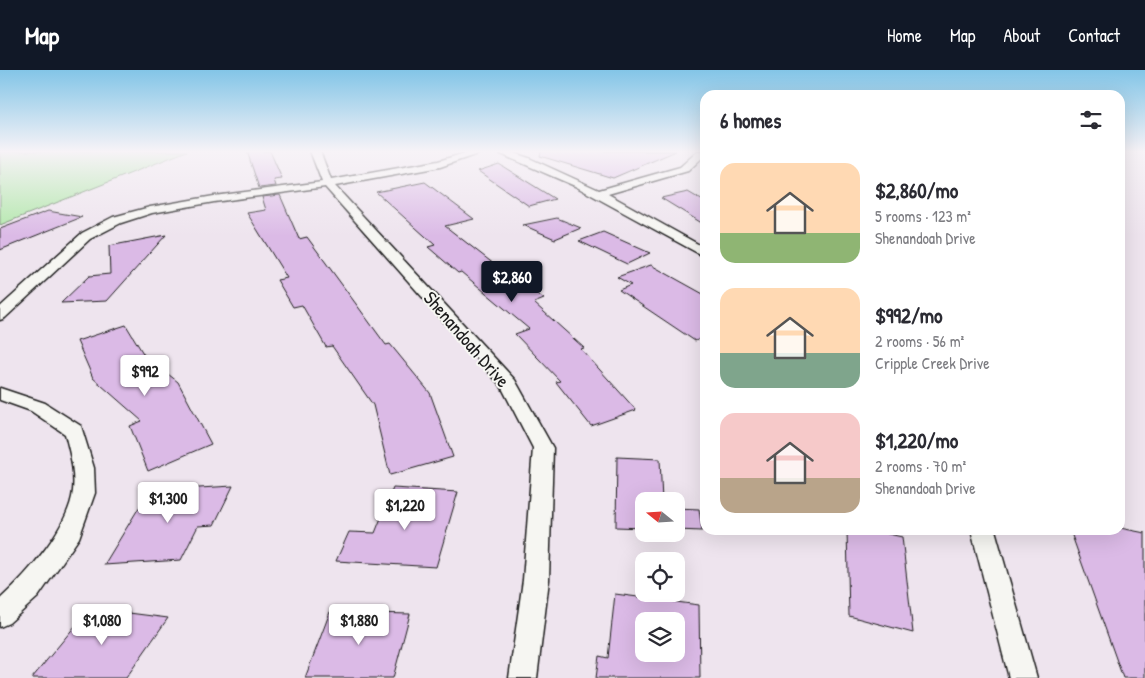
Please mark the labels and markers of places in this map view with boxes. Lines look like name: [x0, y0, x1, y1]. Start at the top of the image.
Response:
pin: $2,860: [471, 260, 553, 303]
pin: $992: [115, 354, 175, 397]
pin: $1,300: [127, 482, 209, 524]
pin: $1,220: [364, 488, 446, 531]
pin: $1,080: [61, 604, 143, 646]
pin: $1,880: [318, 604, 400, 646]

